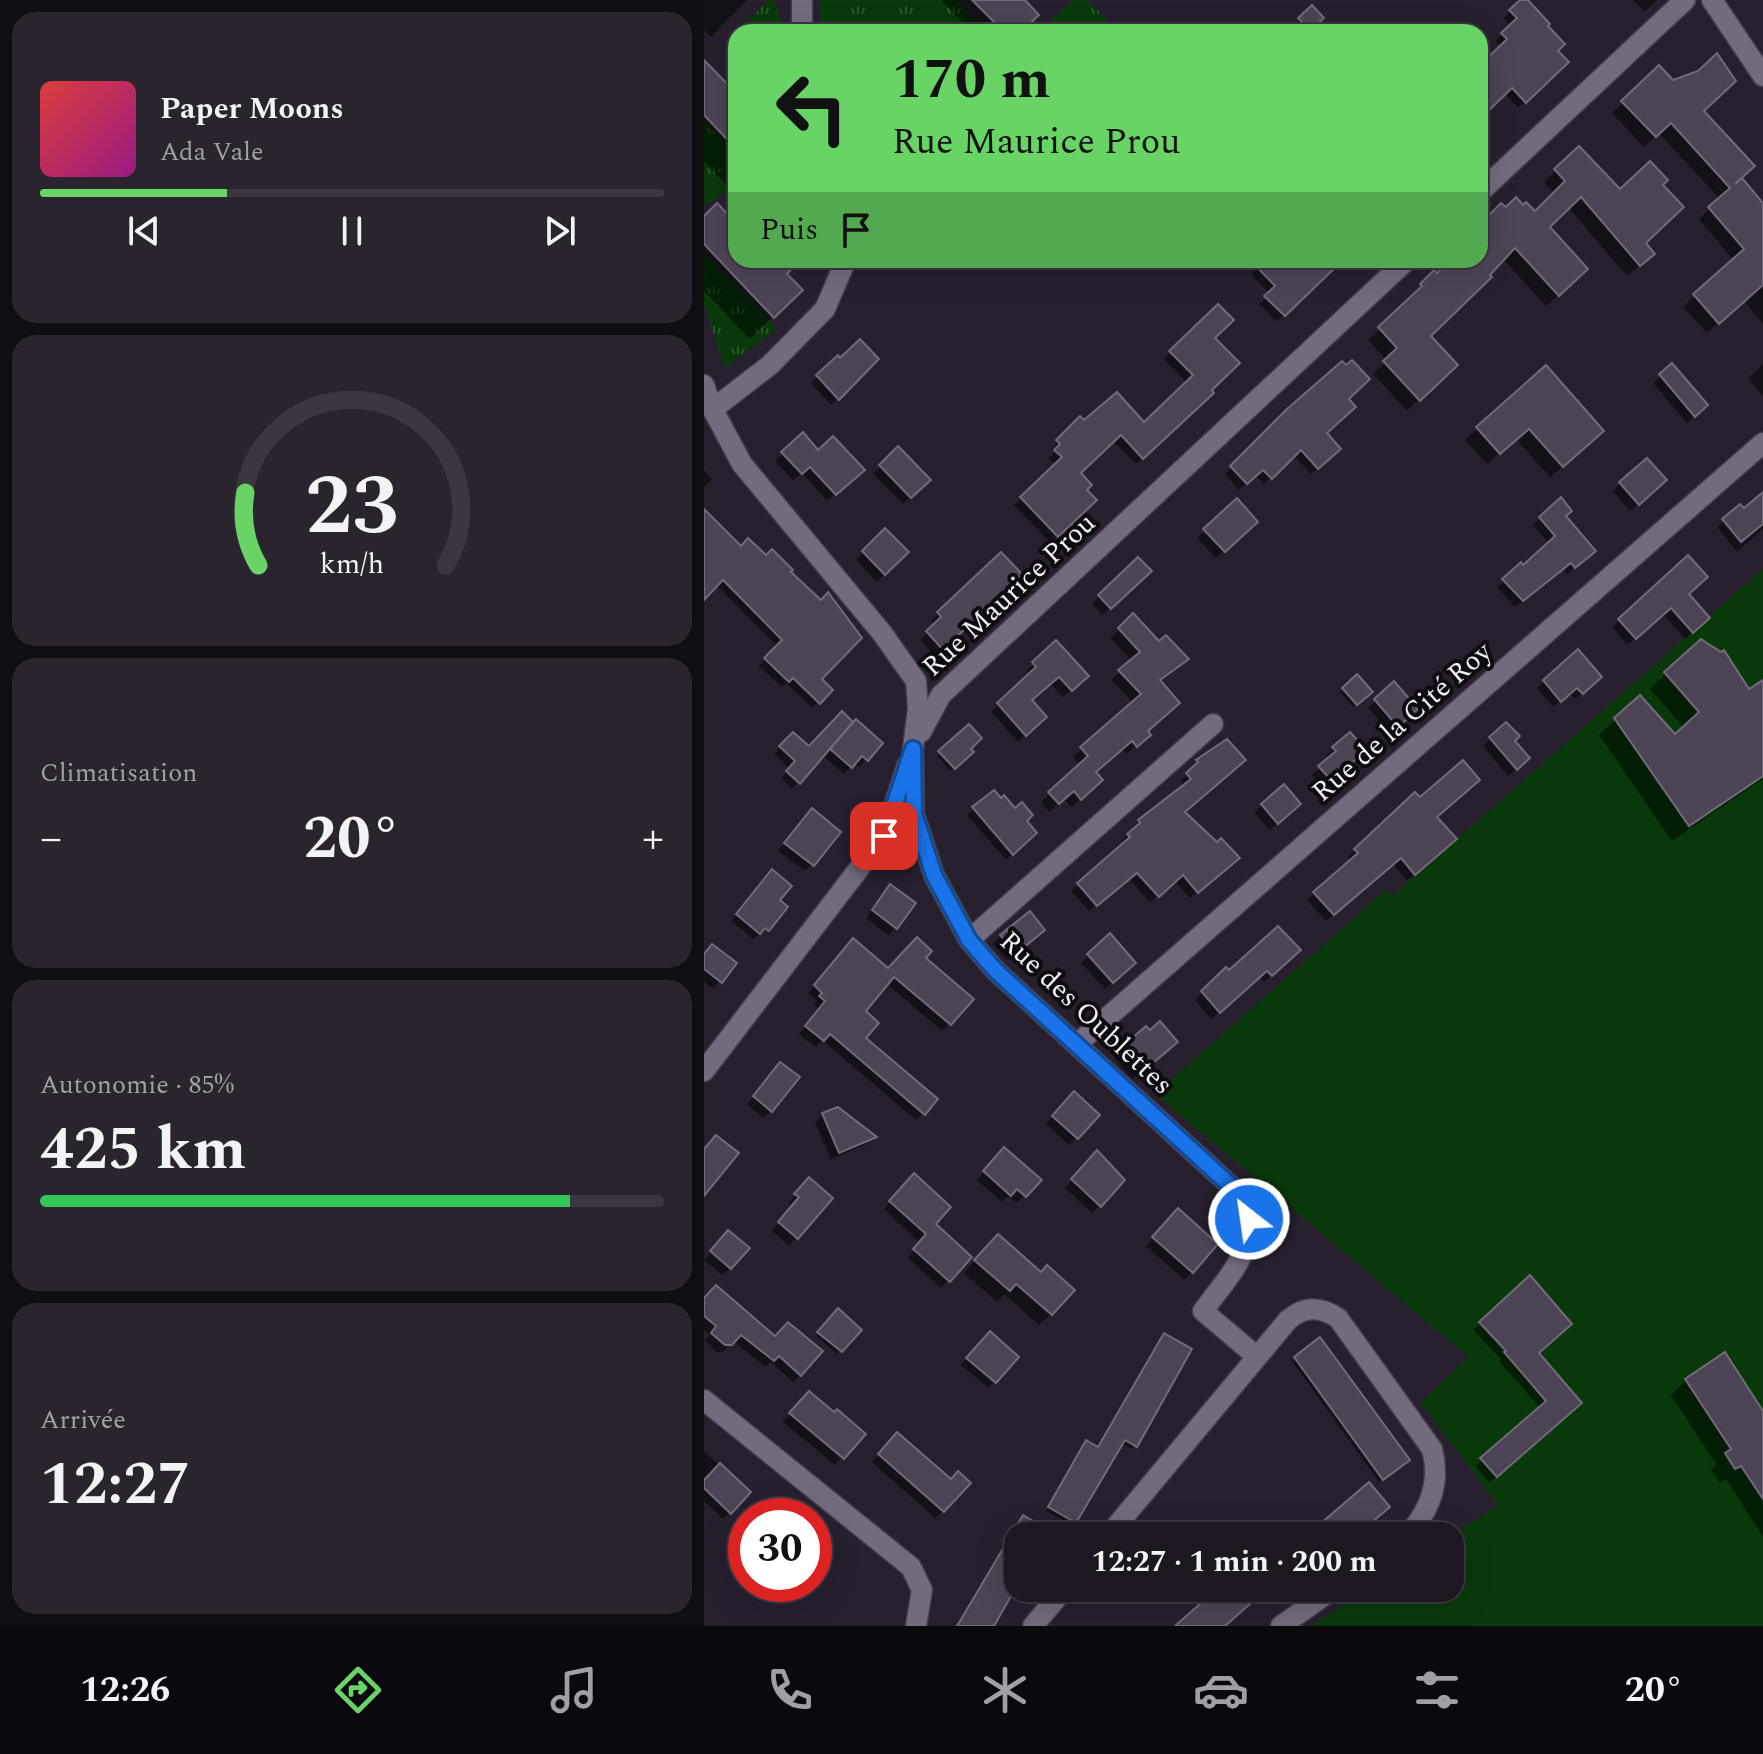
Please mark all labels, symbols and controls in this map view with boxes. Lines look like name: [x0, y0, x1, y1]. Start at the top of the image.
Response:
text: 170 m: [892, 38, 1051, 123]
icon: left: [760, 56, 864, 160]
text: Paper Moons: [160, 86, 344, 132]
text: Rue Maurice Prou: [892, 115, 1181, 170]
text: Ada Vale: [160, 132, 263, 172]
text: Puis: [760, 207, 818, 253]
icon: arrive: [834, 208, 878, 252]
icon: previous: [122, 209, 166, 253]
icon: pause: [330, 209, 374, 253]
icon: next: [538, 209, 582, 253]
text: 23: [305, 444, 399, 571]
street label: Rue Maurice Prou: [912, 503, 1106, 687]
text: km/h: [320, 543, 384, 586]
street label: Rue de la Cité Roy: [1302, 630, 1503, 813]
text: Climatisation: [40, 753, 197, 793]
text: 20°: [303, 793, 401, 885]
pin: [850, 802, 918, 870]
text: −: [40, 805, 62, 872]
text: +: [642, 805, 664, 872]
icon: arrive: [862, 814, 906, 858]
street label: Rue des Oublettes: [989, 921, 1183, 1105]
text: Autonomie · 85%: [40, 1065, 234, 1105]
text: 425 km: [40, 1104, 246, 1196]
position arrow: [1207, 1177, 1291, 1261]
text: Arrivée: [40, 1400, 126, 1440]
text: 12:27: [40, 1439, 191, 1531]
speed limit sign: 30: [728, 1498, 832, 1602]
text: 12:27 · 1 min · 200 m: [1091, 1539, 1377, 1585]
icon: directions: [330, 1662, 386, 1718]
icon: music: [546, 1662, 602, 1718]
icon: phone: [762, 1662, 818, 1718]
icon: climate: [977, 1662, 1033, 1718]
icon: car: [1193, 1662, 1249, 1718]
icon: filters: [1409, 1662, 1465, 1718]
text: 12:26: [80, 1663, 170, 1718]
text: 20°: [1625, 1663, 1683, 1718]

